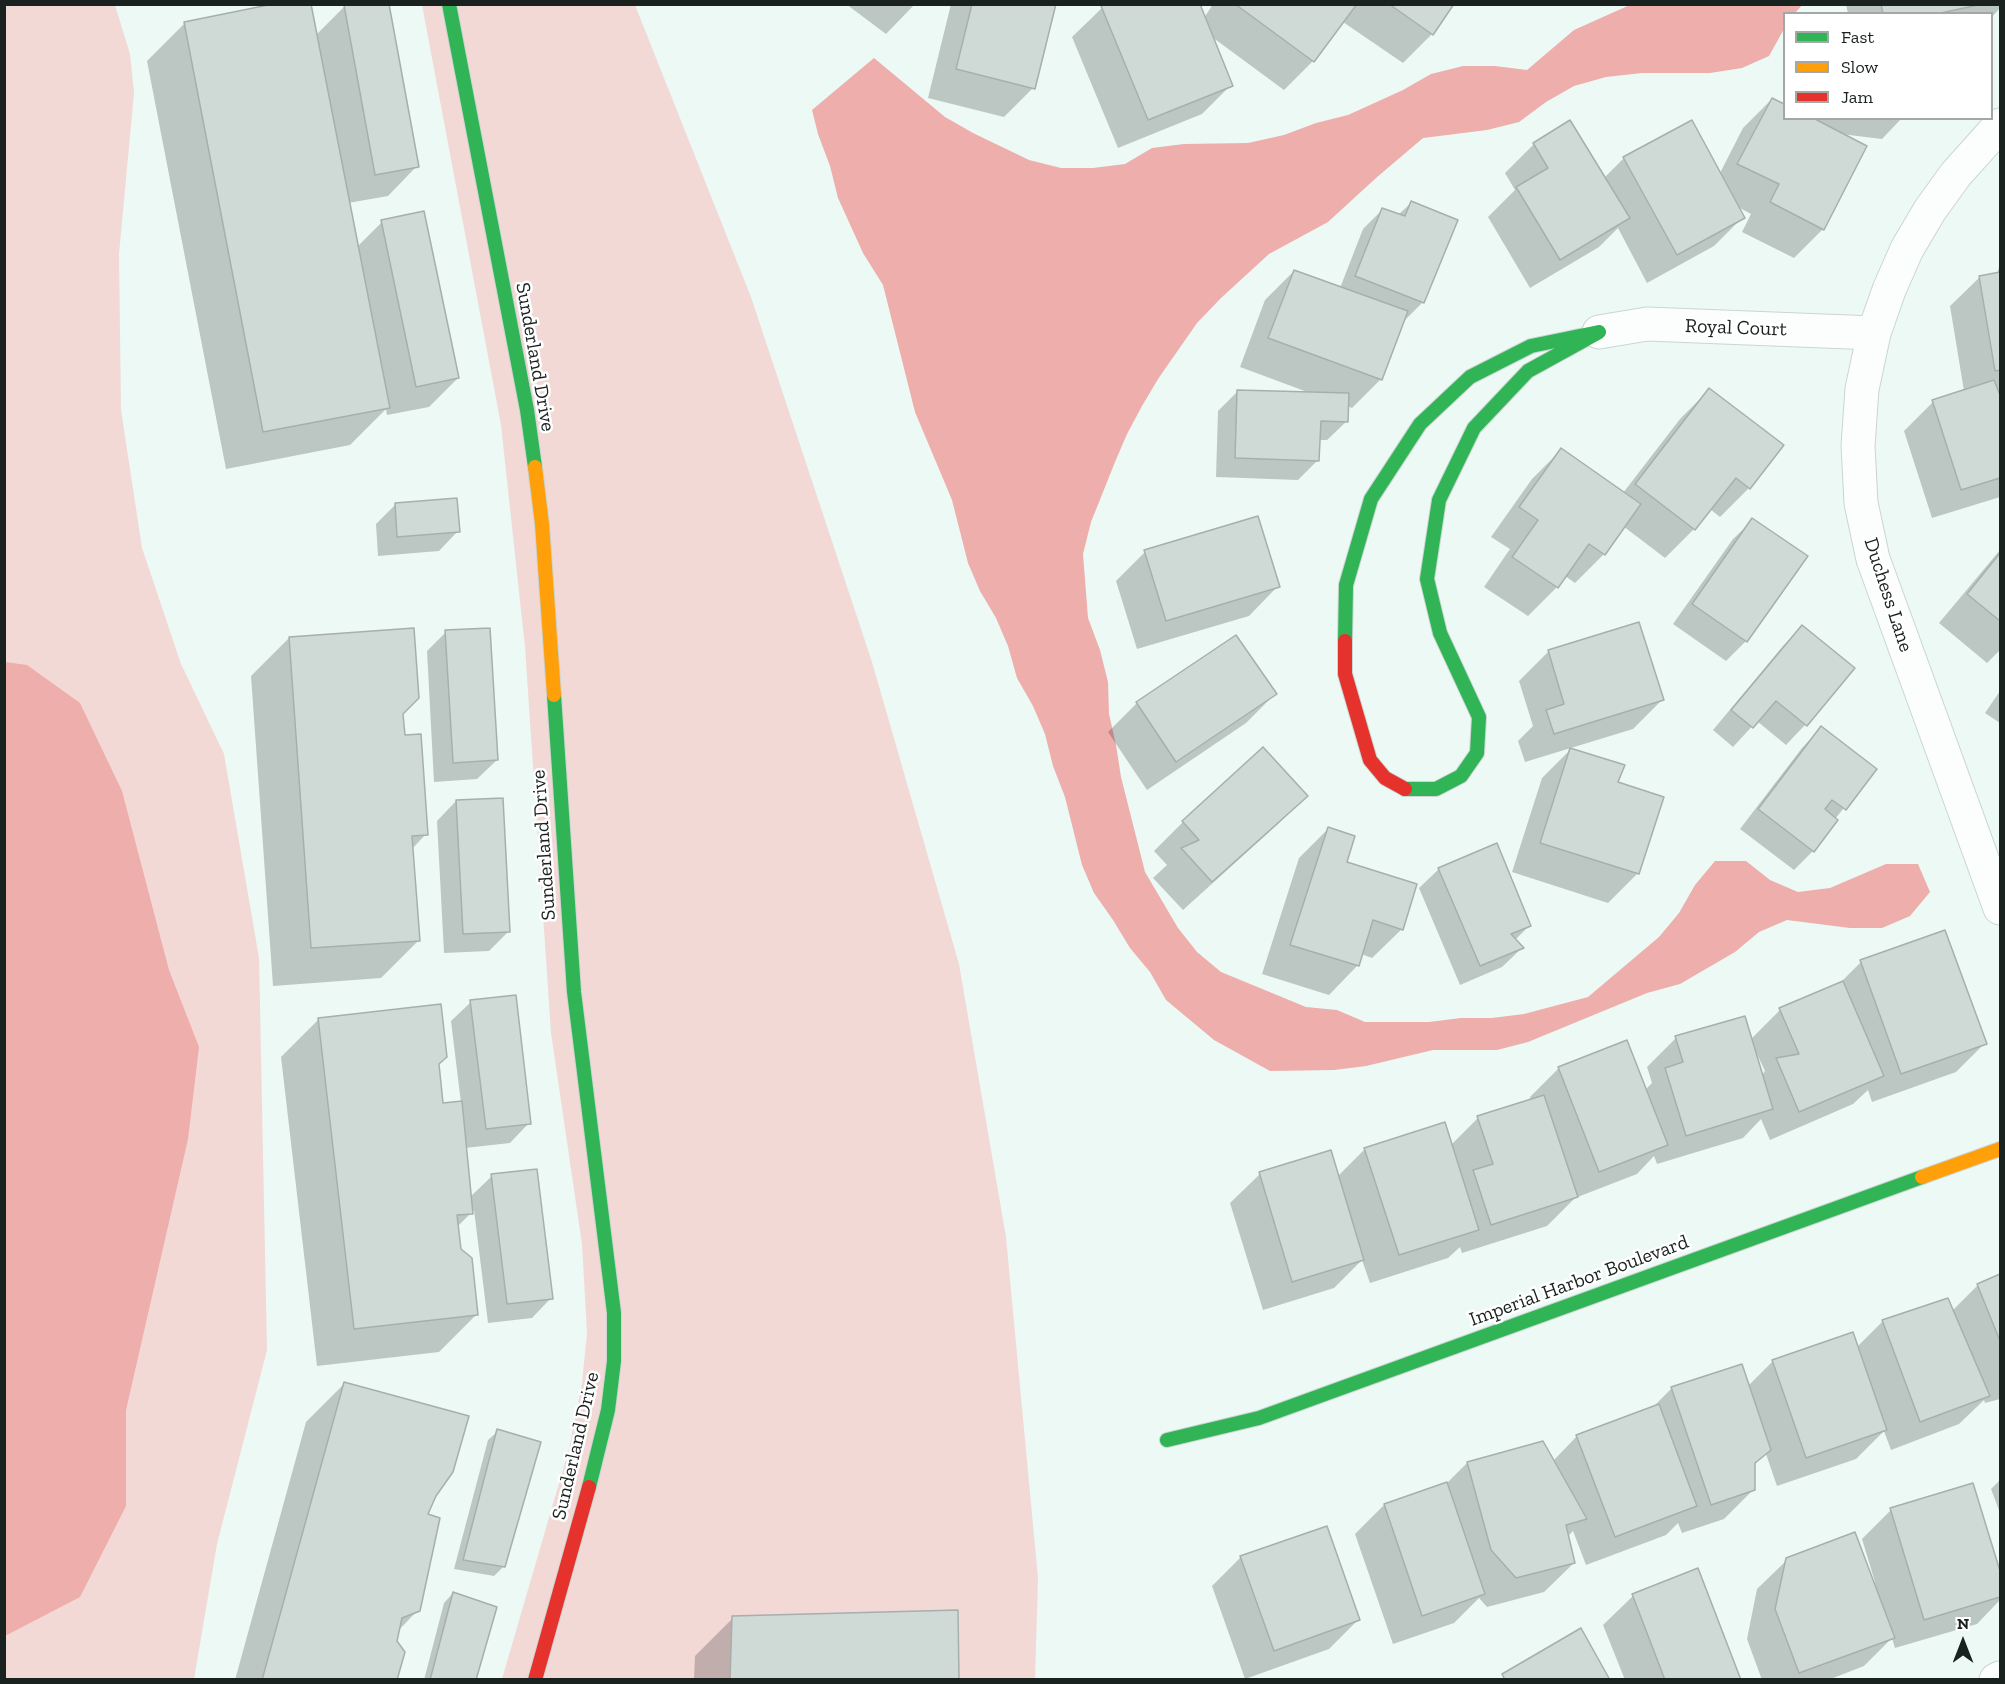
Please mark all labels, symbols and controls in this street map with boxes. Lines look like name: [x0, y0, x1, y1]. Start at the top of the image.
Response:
legend: [1783, 12, 1993, 120]
text: Fast: [1841, 26, 1874, 48]
text: Slow: [1841, 56, 1878, 78]
text: Jam: [1841, 86, 1873, 108]
street label: Sunderland Drive: [510, 281, 560, 433]
street label: Royal Court: [1685, 314, 1787, 342]
street label: Duchess Lane: [1858, 535, 1918, 655]
street label: Sunderland Drive: [527, 769, 561, 921]
street label: Imperial Harbor Boulevard: [1466, 1230, 1692, 1332]
street label: Sunderland Drive: [547, 1370, 605, 1522]
north arrow: [1933, 1612, 1993, 1672]
text: N: [1957, 1614, 1969, 1633]

